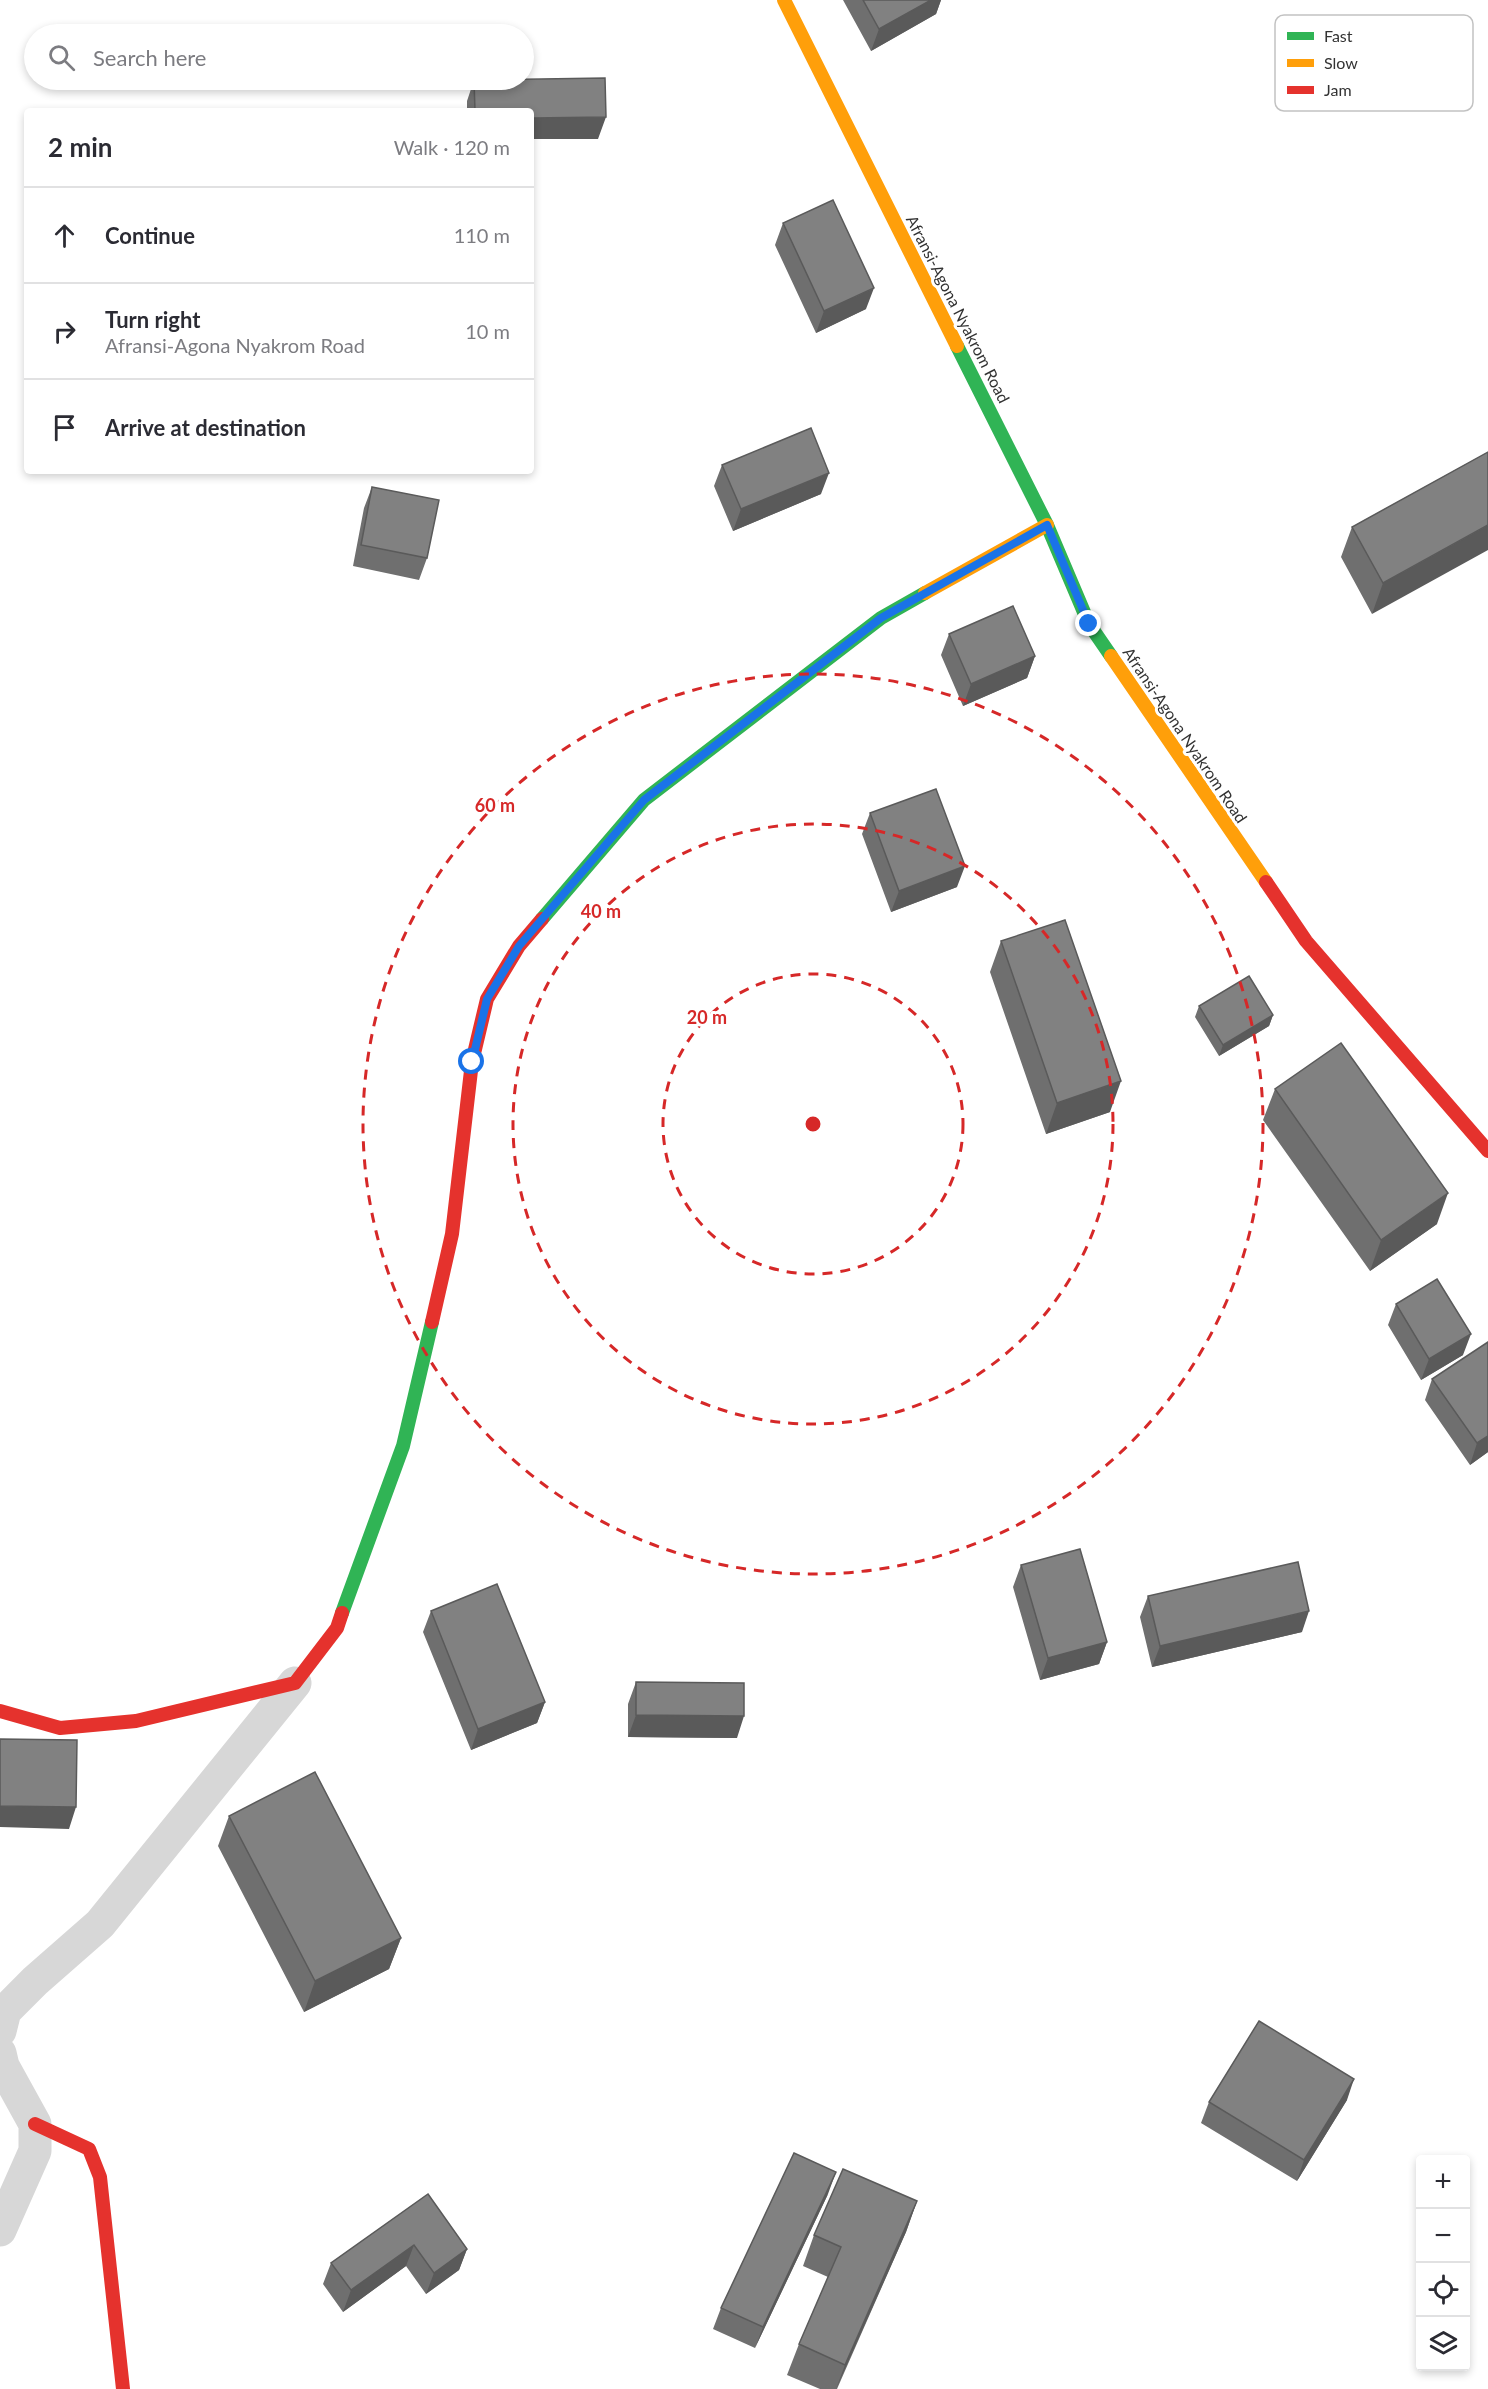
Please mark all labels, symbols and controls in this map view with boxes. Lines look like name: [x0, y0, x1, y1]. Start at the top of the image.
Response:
legend: [1275, 15, 1473, 111]
search box: [24, 24, 534, 90]
text: Fast: [1324, 26, 1353, 45]
icon: search: [45, 41, 78, 74]
text: Search here: [93, 44, 206, 71]
text: Slow: [1324, 53, 1358, 72]
text: Jam: [1324, 80, 1352, 99]
text: 2 min: [48, 131, 112, 163]
text: Walk · 120 m: [394, 135, 510, 159]
street label: Afransi-Agona Nyakrom Road: [903, 212, 1014, 406]
icon: ahead: [48, 219, 81, 252]
text: Continue: [105, 222, 195, 249]
text: 110 m: [454, 223, 510, 247]
text: Turn right: [105, 306, 200, 333]
icon: right: [48, 315, 81, 348]
text: 10 m: [465, 319, 510, 343]
text: Afransi-Agona Nyakrom Road: [105, 333, 365, 357]
icon: arrive: [48, 411, 81, 444]
text: Arrive at destination: [105, 414, 306, 441]
route end: [1075, 610, 1101, 636]
street label: Afransi-Agona Nyakrom Road: [1119, 643, 1251, 826]
text: 60 m: [475, 794, 515, 816]
text: 40 m: [581, 900, 621, 922]
text: 20 m: [687, 1006, 727, 1028]
route start: [458, 1048, 484, 1074]
centre of rings: [803, 1114, 823, 1134]
map controls: [1416, 2155, 1470, 2371]
button: +: [1416, 2155, 1470, 2209]
button: −: [1416, 2209, 1470, 2263]
button: locate: [1416, 2263, 1470, 2317]
button: layers: [1416, 2317, 1470, 2371]

